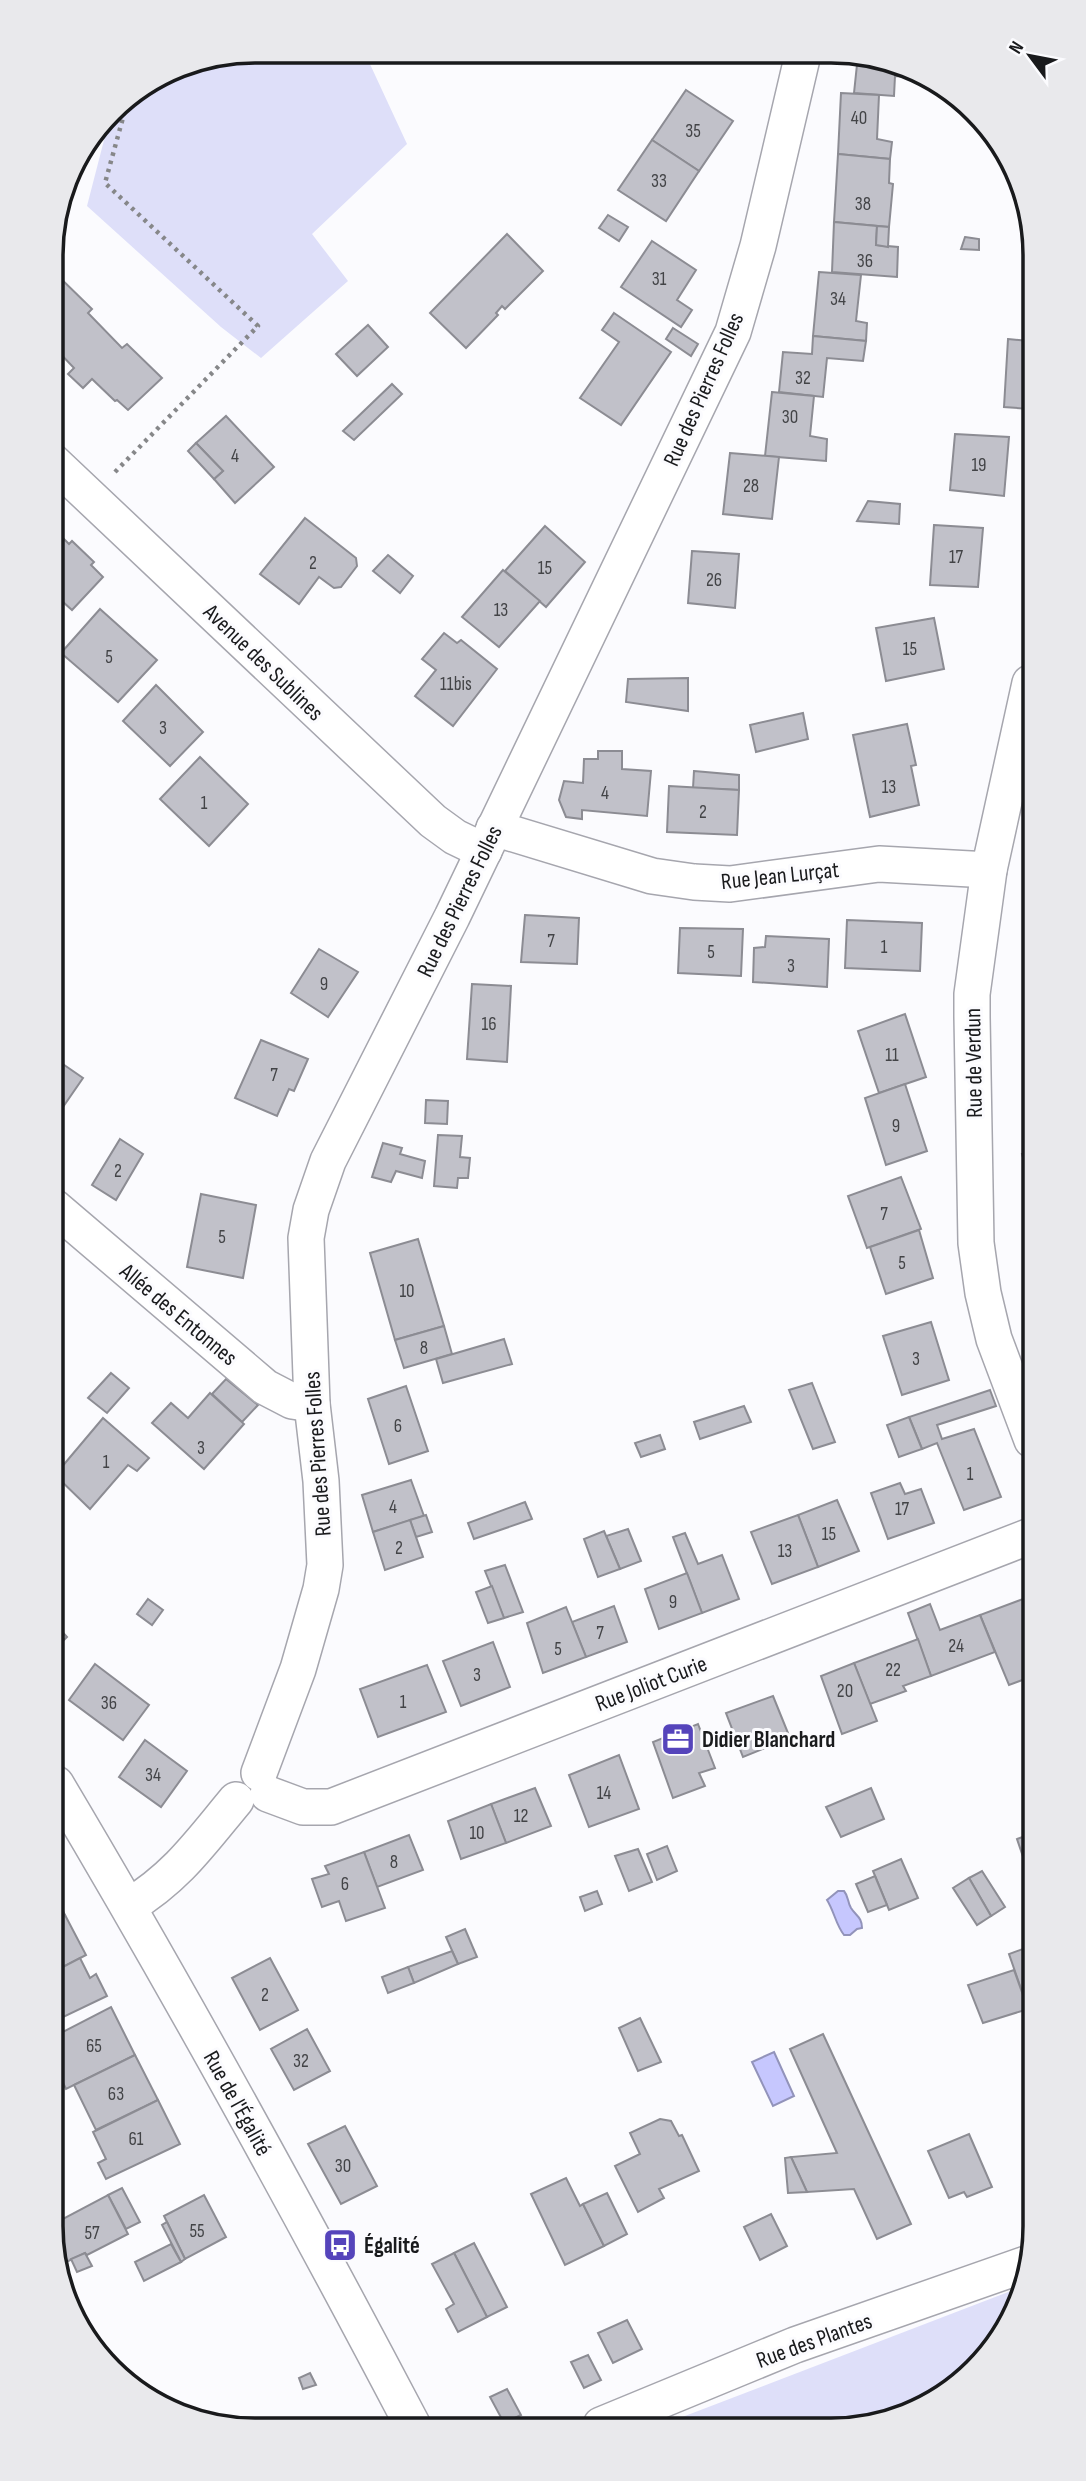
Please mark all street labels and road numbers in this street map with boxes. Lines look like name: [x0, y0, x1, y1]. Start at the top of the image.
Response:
street label: Rue des Pierres Folles: [658, 308, 750, 471]
street label: Avenue des Sublines: [197, 598, 329, 727]
street label: Rue des Pierres Folles: [411, 821, 509, 982]
street label: Rue Jean Lurçat: [720, 856, 841, 896]
street label: Rue de Verdun: [959, 1008, 989, 1118]
street label: Allée des Entonnes: [113, 1257, 243, 1372]
street label: Rue des Pierres Folles: [298, 1371, 338, 1537]
street label: Rue Joliot Curie: [592, 1650, 711, 1718]
street label: Rue de l'Égalité: [197, 2046, 277, 2161]
street label: Rue des Plantes: [753, 2307, 876, 2375]

